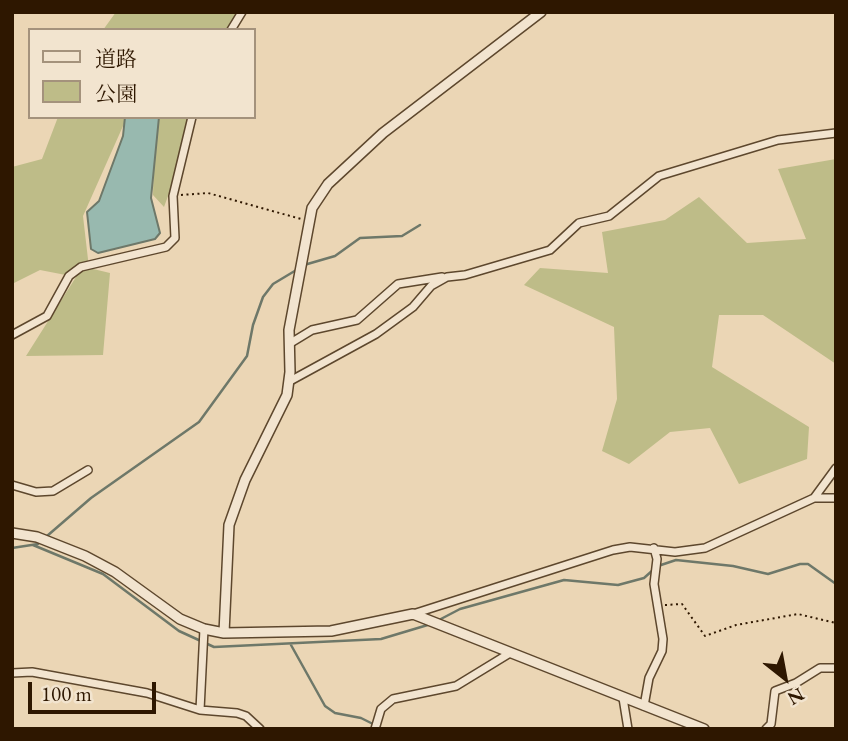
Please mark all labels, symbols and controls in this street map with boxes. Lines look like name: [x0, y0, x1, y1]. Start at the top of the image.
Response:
legend: [28, 28, 256, 119]
text: 道路: [95, 45, 137, 72]
text: 公園: [95, 80, 137, 107]
north arrow: [750, 643, 820, 713]
scale bar: [32, 668, 159, 712]
text: 100 m: [41, 680, 92, 707]
text: N: [783, 682, 809, 711]

